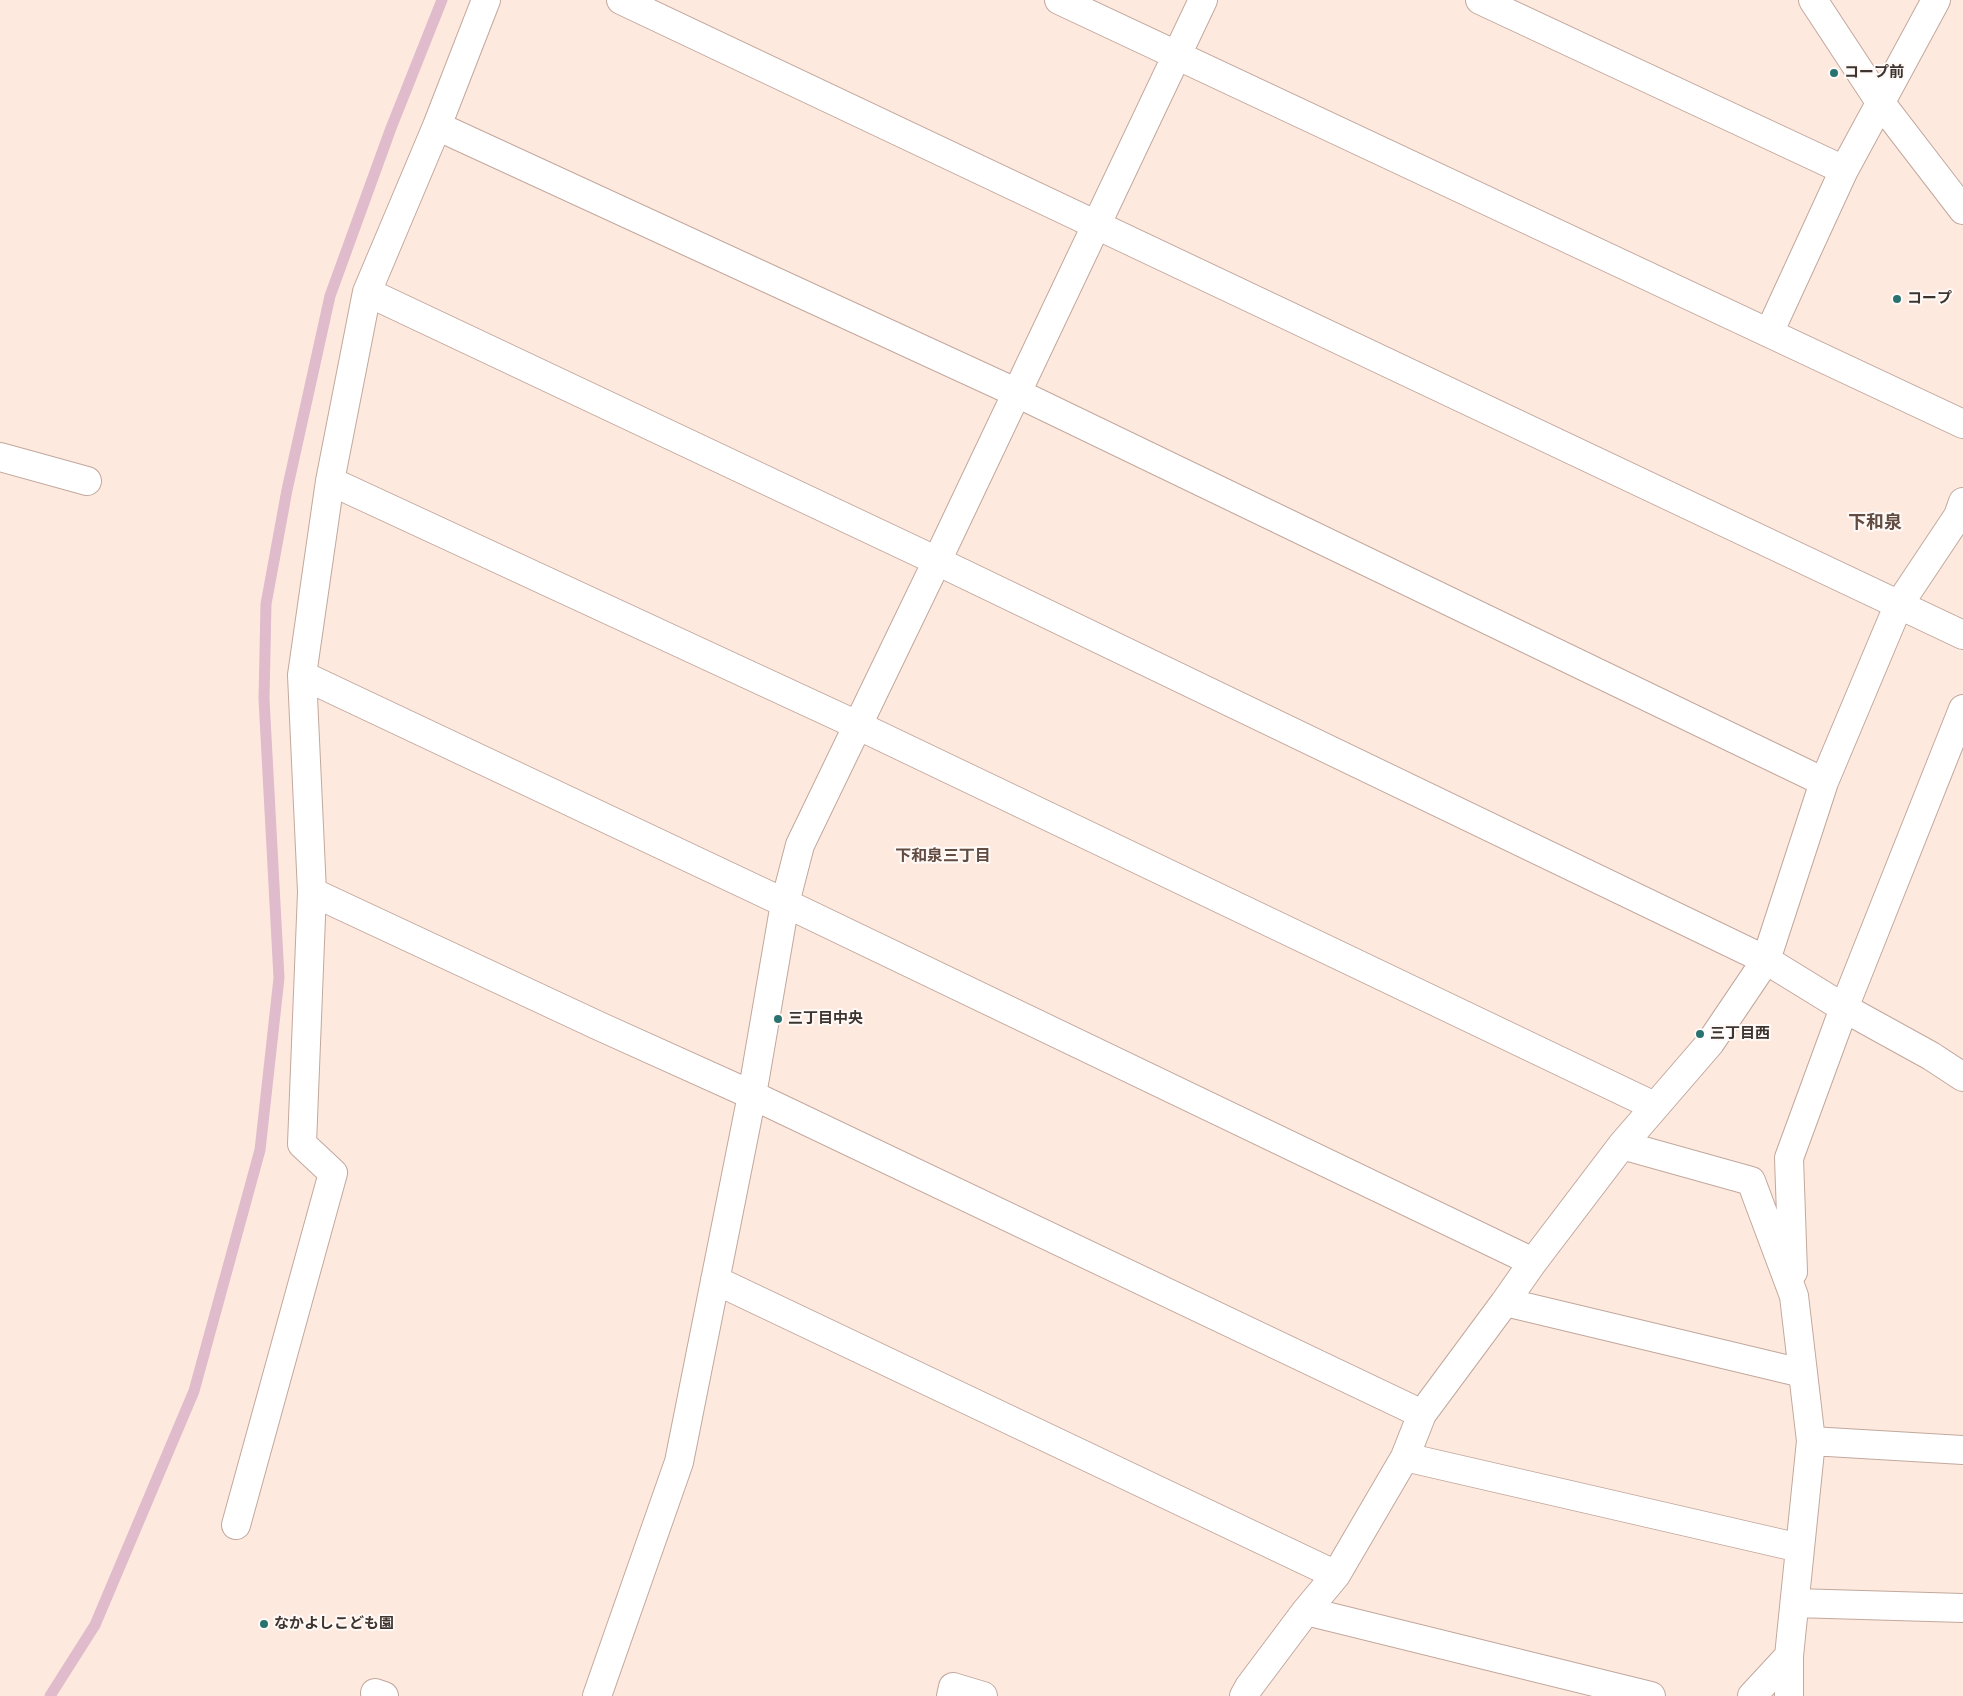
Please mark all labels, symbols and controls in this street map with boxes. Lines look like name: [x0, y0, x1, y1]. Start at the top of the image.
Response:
place label: コープ前: [1844, 64, 1904, 82]
marker: コープ前: [1828, 67, 1840, 79]
place label: コープ: [1907, 290, 1952, 308]
marker: コープ: [1891, 293, 1903, 305]
district label: 下和泉: [1848, 512, 1902, 534]
district label: 下和泉三丁目: [895, 846, 991, 866]
place label: 三丁目中央: [788, 1010, 863, 1028]
marker: 三丁目中央: [772, 1013, 784, 1025]
place label: 三丁目西: [1710, 1025, 1770, 1043]
marker: 三丁目西: [1694, 1028, 1706, 1040]
place label: なかよしこども園: [274, 1615, 394, 1633]
marker: なかよしこども園: [258, 1618, 270, 1630]

